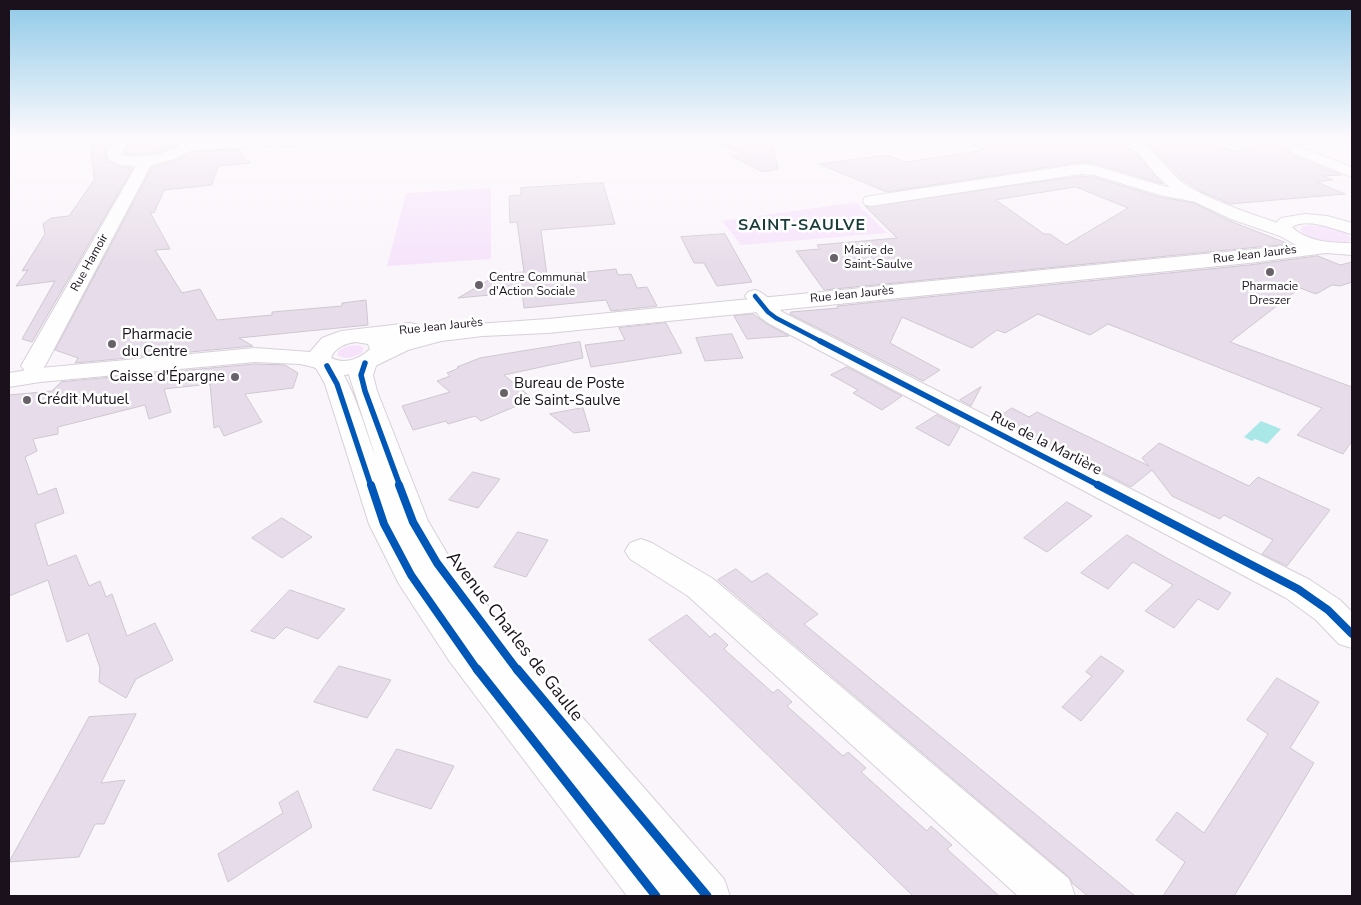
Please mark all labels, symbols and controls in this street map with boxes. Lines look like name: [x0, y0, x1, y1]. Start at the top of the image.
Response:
district label: SAINT-SAULVE: [736, 216, 868, 236]
street label: Rue Hamoir: [68, 232, 112, 294]
street label: Rue Jean Jaurès: [1212, 243, 1298, 267]
place label: Mairie de Saint-Saulve: [844, 244, 913, 272]
marker: Mairie de Saint-Saulve: [828, 252, 840, 264]
marker: Pharmacie Dreszer: [1264, 266, 1276, 278]
place label: Centre Communal d'Action Sociale: [489, 271, 586, 299]
marker: Centre Communal d'Action Sociale: [473, 279, 485, 291]
place label: Pharmacie Dreszer: [1242, 280, 1298, 308]
street label: Rue Jean Jaurès: [809, 283, 895, 307]
street label: Rue Jean Jaurès: [398, 315, 484, 339]
place label: Pharmacie du Centre: [122, 326, 193, 361]
marker: Pharmacie du Centre: [106, 338, 118, 350]
place label: Caisse d'Épargne: [109, 368, 225, 386]
marker: Caisse d'Épargne: [229, 371, 241, 383]
place label: Bureau de Poste de Saint-Saulve: [514, 375, 624, 410]
marker: Bureau de Poste de Saint-Saulve: [498, 387, 510, 399]
place label: Crédit Mutuel: [37, 391, 129, 409]
marker: Crédit Mutuel: [21, 394, 33, 406]
street label: Rue de la Marlière: [987, 408, 1105, 480]
street label: Avenue Charles de Gaulle: [441, 548, 587, 726]

